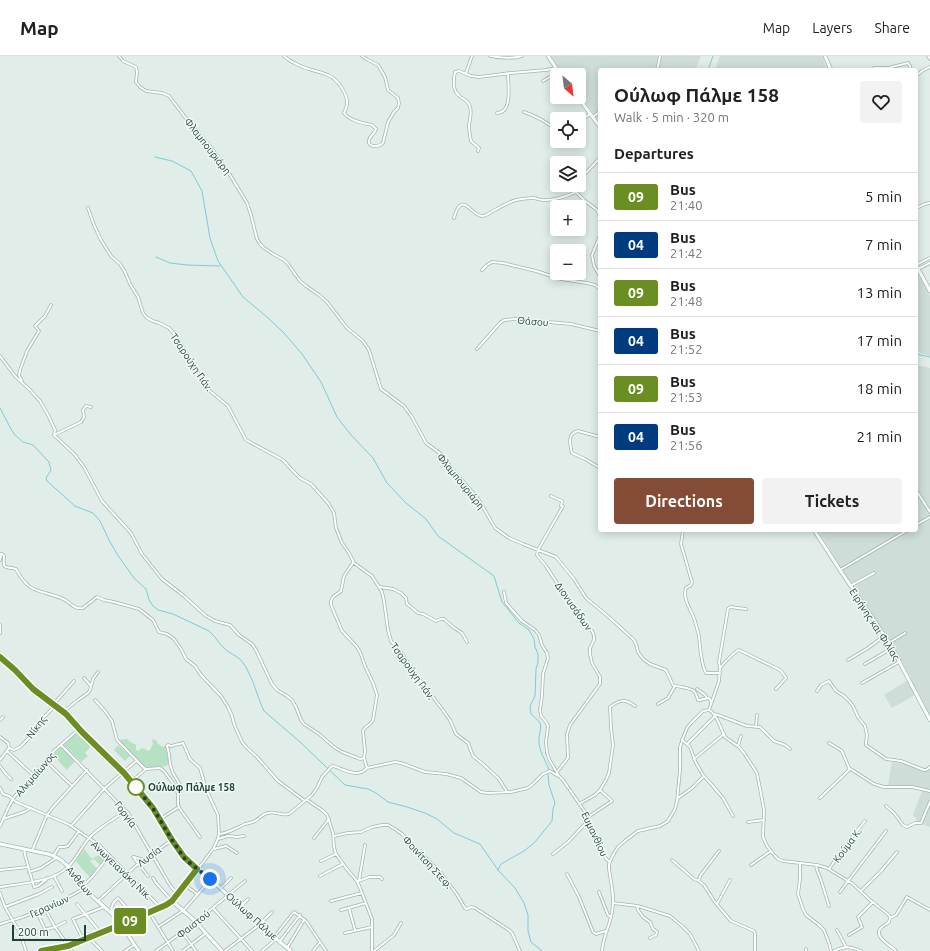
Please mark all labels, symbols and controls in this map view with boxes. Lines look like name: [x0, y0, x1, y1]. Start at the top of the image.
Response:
text: Map: [20, 17, 59, 39]
text: Map: [763, 20, 790, 36]
text: Layers: [812, 20, 852, 36]
text: Share: [874, 20, 910, 36]
north arrow: [550, 68, 586, 104]
map controls: [550, 68, 586, 280]
button: heart: [860, 81, 902, 123]
text: Ούλωφ Πάλμε 158: [614, 84, 779, 106]
text: Walk · 5 min · 320 m: [614, 110, 729, 124]
button: locate: [550, 112, 586, 148]
street label: Φλαμπουριάρη: [182, 116, 233, 177]
text: Departures: [614, 145, 694, 162]
button: layers: [550, 156, 586, 192]
text: Bus: [670, 181, 696, 198]
text: 5 min: [865, 188, 902, 205]
text: 09: [628, 189, 644, 205]
text: 21:40: [670, 198, 703, 212]
button: +: [550, 200, 586, 236]
text: Bus: [670, 229, 696, 246]
text: 7 min: [865, 236, 902, 253]
text: 04: [628, 237, 644, 253]
button: −: [550, 244, 586, 280]
text: 21:42: [670, 246, 703, 260]
text: Bus: [670, 277, 696, 294]
text: 13 min: [856, 284, 902, 301]
text: 09: [628, 285, 644, 301]
text: 21:48: [670, 294, 703, 308]
street label: Θάσου: [517, 315, 549, 328]
text: Bus: [670, 325, 696, 342]
street label: Τσαρούχη Γιάν.: [168, 331, 215, 393]
text: 17 min: [856, 332, 902, 349]
text: 04: [628, 333, 644, 349]
text: 21:52: [670, 342, 703, 356]
text: Bus: [670, 373, 696, 390]
text: 18 min: [856, 380, 902, 397]
text: 09: [628, 381, 644, 397]
text: 21:53: [670, 390, 703, 404]
text: Bus: [670, 421, 696, 438]
text: 21 min: [856, 428, 902, 445]
text: 04: [628, 429, 644, 445]
text: 21:56: [670, 438, 703, 452]
street label: Φλαμπουριάρη: [435, 451, 486, 511]
button: Directions: [614, 478, 754, 524]
button: Tickets: [762, 478, 902, 524]
street label: Διονυσάδων: [553, 580, 594, 633]
street label: Ειρήνης και Φιλίας: [847, 586, 902, 662]
street label: Τσαρούχη Γιάν.: [388, 641, 437, 702]
street label: Νίκης: [24, 713, 49, 741]
street label: Αλκμαίωνος: [13, 750, 58, 799]
marker: Ούλωφ Πάλμε 158: [127, 778, 145, 796]
place label: Ούλωφ Πάλμε 158: [148, 781, 235, 793]
street label: Γοργία: [112, 799, 139, 829]
street label: Ευμανθίου: [579, 810, 610, 858]
street label: Κούμα Κ.: [831, 826, 864, 865]
street label: Φοινίτση Στεφ.: [401, 834, 455, 891]
street label: Ανωγειανάκη Νικ.: [89, 839, 154, 902]
street label: Λυσία: [135, 844, 163, 869]
street label: Ανθέων: [64, 864, 95, 899]
your location: [200, 869, 220, 889]
street label: Ούλωφ Πάλμε: [224, 890, 280, 942]
street label: Γερανίων: [28, 893, 71, 920]
line badge: 09: [112, 908, 148, 934]
street label: Φαιστού: [174, 908, 212, 941]
text: 09: [122, 913, 138, 929]
scale bar: [12, 923, 86, 942]
text: 200 m: [18, 926, 49, 938]

